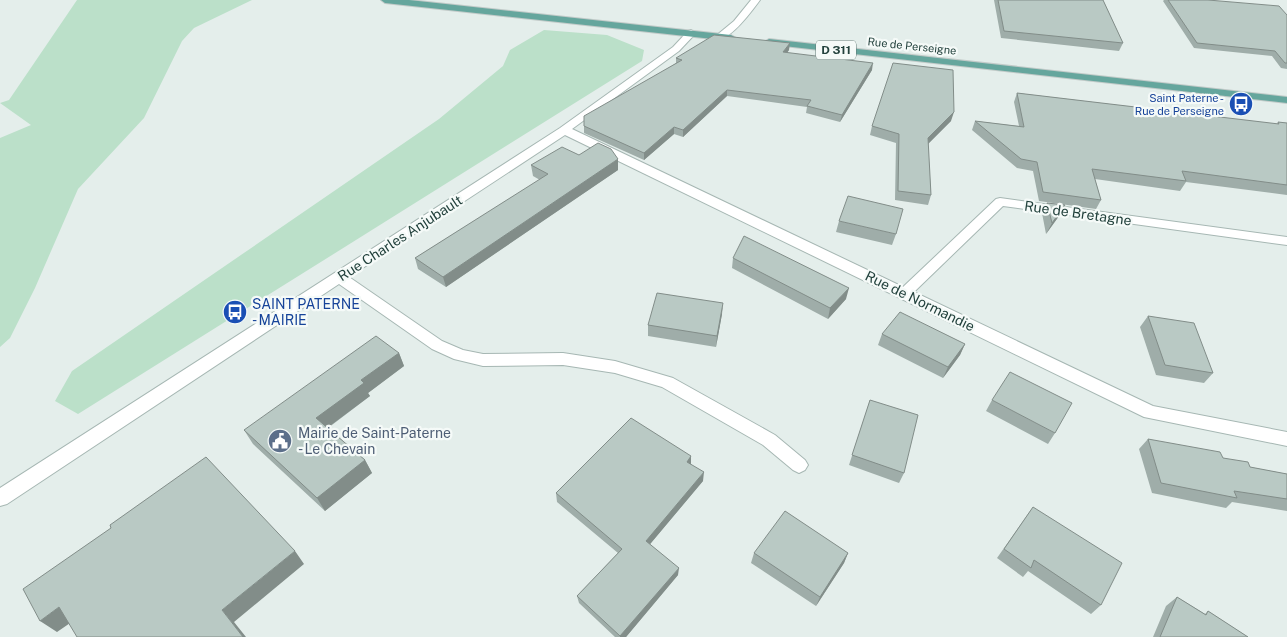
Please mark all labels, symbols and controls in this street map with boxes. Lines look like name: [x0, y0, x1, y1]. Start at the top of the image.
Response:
street label: Rue de Perseigne: [867, 35, 957, 57]
road number: D 311: [816, 40, 856, 60]
bus stop icon: Saint Paterne - Rue de Perseigne: [1228, 91, 1254, 117]
place label: Saint Paterne - Rue de Perseigne: [1135, 92, 1224, 117]
street label: Rue Charles Anjubault: [335, 192, 465, 284]
street label: Rue de Bretagne: [1023, 198, 1133, 228]
street label: Rue de Normandie: [863, 268, 977, 334]
place label: SAINT PATERNE - MAIRIE: [252, 296, 360, 328]
bus stop icon: SAINT PATERNE - MAIRIE: [222, 299, 248, 325]
place label: Mairie de Saint-Paterne - Le Chevain: [298, 425, 451, 457]
public building icon: Mairie de Saint-Paterne - Le Chevain: [267, 428, 293, 454]

